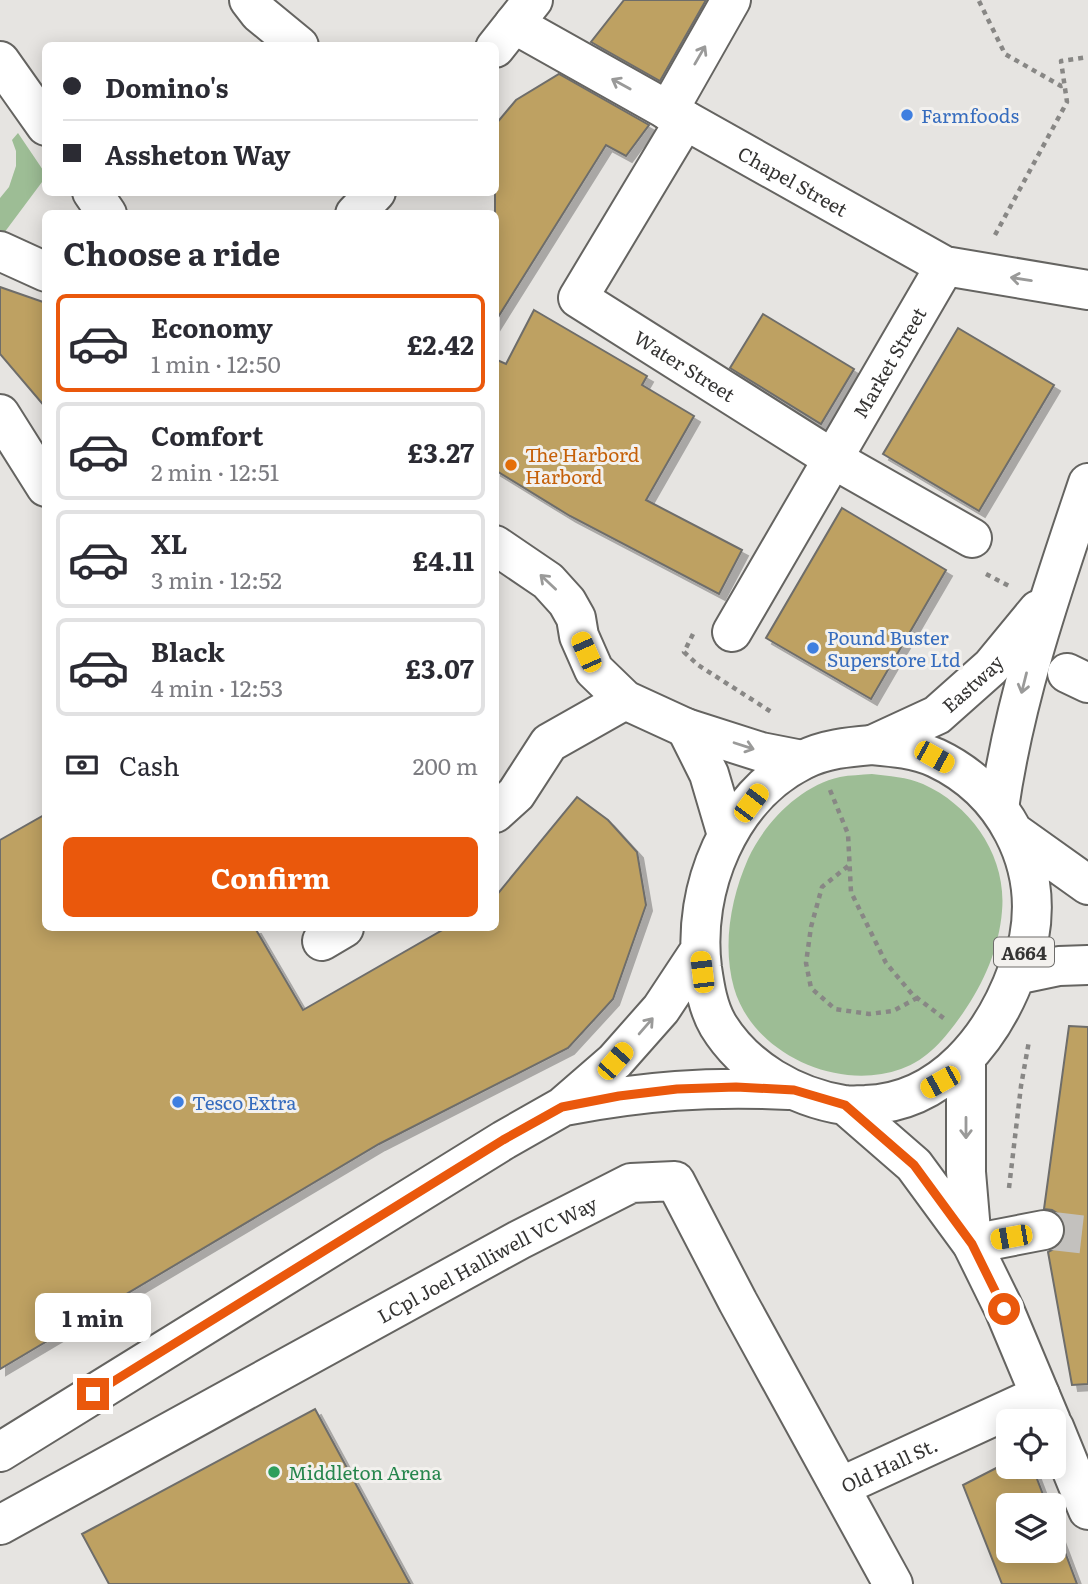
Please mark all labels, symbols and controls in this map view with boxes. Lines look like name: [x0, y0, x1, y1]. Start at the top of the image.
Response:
one-way arrow: [693, 46, 707, 66]
text: Domino's: [105, 67, 229, 106]
one-way arrow: [612, 77, 632, 91]
place label: Farmfoods: [921, 101, 1019, 129]
marker: Farmfoods: [899, 107, 915, 123]
text: Assheton Way: [105, 134, 291, 173]
street label: Chapel Street: [733, 139, 853, 223]
text: Choose a ride: [63, 228, 280, 276]
one-way arrow: [1010, 272, 1033, 285]
street label: Market Street: [846, 301, 932, 423]
text: Economy: [151, 307, 273, 346]
icon: car: [67, 312, 130, 375]
street label: Water Street: [629, 323, 741, 408]
text: £2.42: [407, 324, 474, 363]
text: 1 min · 12:50: [151, 346, 281, 380]
text: Comfort: [151, 415, 263, 454]
icon: car: [67, 420, 130, 483]
text: £3.27: [408, 432, 474, 471]
place label: The Harbord Harbord: [525, 440, 640, 490]
text: 2 min · 12:51: [151, 454, 279, 488]
marker: The Harbord Harbord: [503, 457, 519, 473]
text: XL: [151, 523, 188, 562]
icon: car: [67, 528, 130, 591]
text: £4.11: [413, 540, 474, 579]
text: 3 min · 12:52: [151, 562, 282, 596]
one-way arrow: [539, 574, 557, 590]
place label: Pound Buster Superstore Ltd: [827, 623, 961, 673]
car: [568, 629, 605, 675]
text: Black: [151, 631, 225, 670]
icon: car: [67, 636, 130, 699]
marker: Pound Buster Superstore Ltd: [805, 640, 821, 656]
text: £3.07: [405, 648, 474, 687]
street label: Eastway: [935, 649, 1010, 719]
text: 4 min · 12:53: [151, 670, 283, 704]
one-way arrow: [1017, 672, 1030, 694]
car: [911, 738, 958, 776]
one-way arrow: [732, 741, 754, 753]
text: Cash: [119, 745, 180, 784]
icon: cash: [63, 746, 101, 784]
text: 200 m: [413, 748, 478, 782]
car: [730, 780, 773, 826]
button: Confirm: [63, 837, 478, 917]
road number: A664: [994, 937, 1054, 967]
car: [690, 950, 715, 994]
one-way arrow: [638, 1017, 654, 1035]
car: [594, 1038, 637, 1084]
car: [917, 1063, 964, 1101]
place label: Tesco Extra: [192, 1088, 297, 1116]
marker: Tesco Extra: [170, 1094, 186, 1110]
one-way arrow: [959, 1116, 973, 1139]
street label: LCpl Joel Halliwell VC Way: [372, 1189, 602, 1329]
car: [989, 1223, 1034, 1251]
callout: 1 min: [35, 1292, 151, 1342]
route start: [988, 1293, 1020, 1325]
text: 1 min: [62, 1300, 124, 1334]
route end: [77, 1378, 109, 1410]
map controls: [996, 1409, 1066, 1563]
button: locate: [996, 1409, 1066, 1479]
street label: Old Hall St.: [836, 1430, 942, 1499]
place label: Middleton Arena: [288, 1458, 443, 1486]
marker: Middleton Arena: [266, 1464, 282, 1480]
button: layers: [996, 1493, 1066, 1563]

